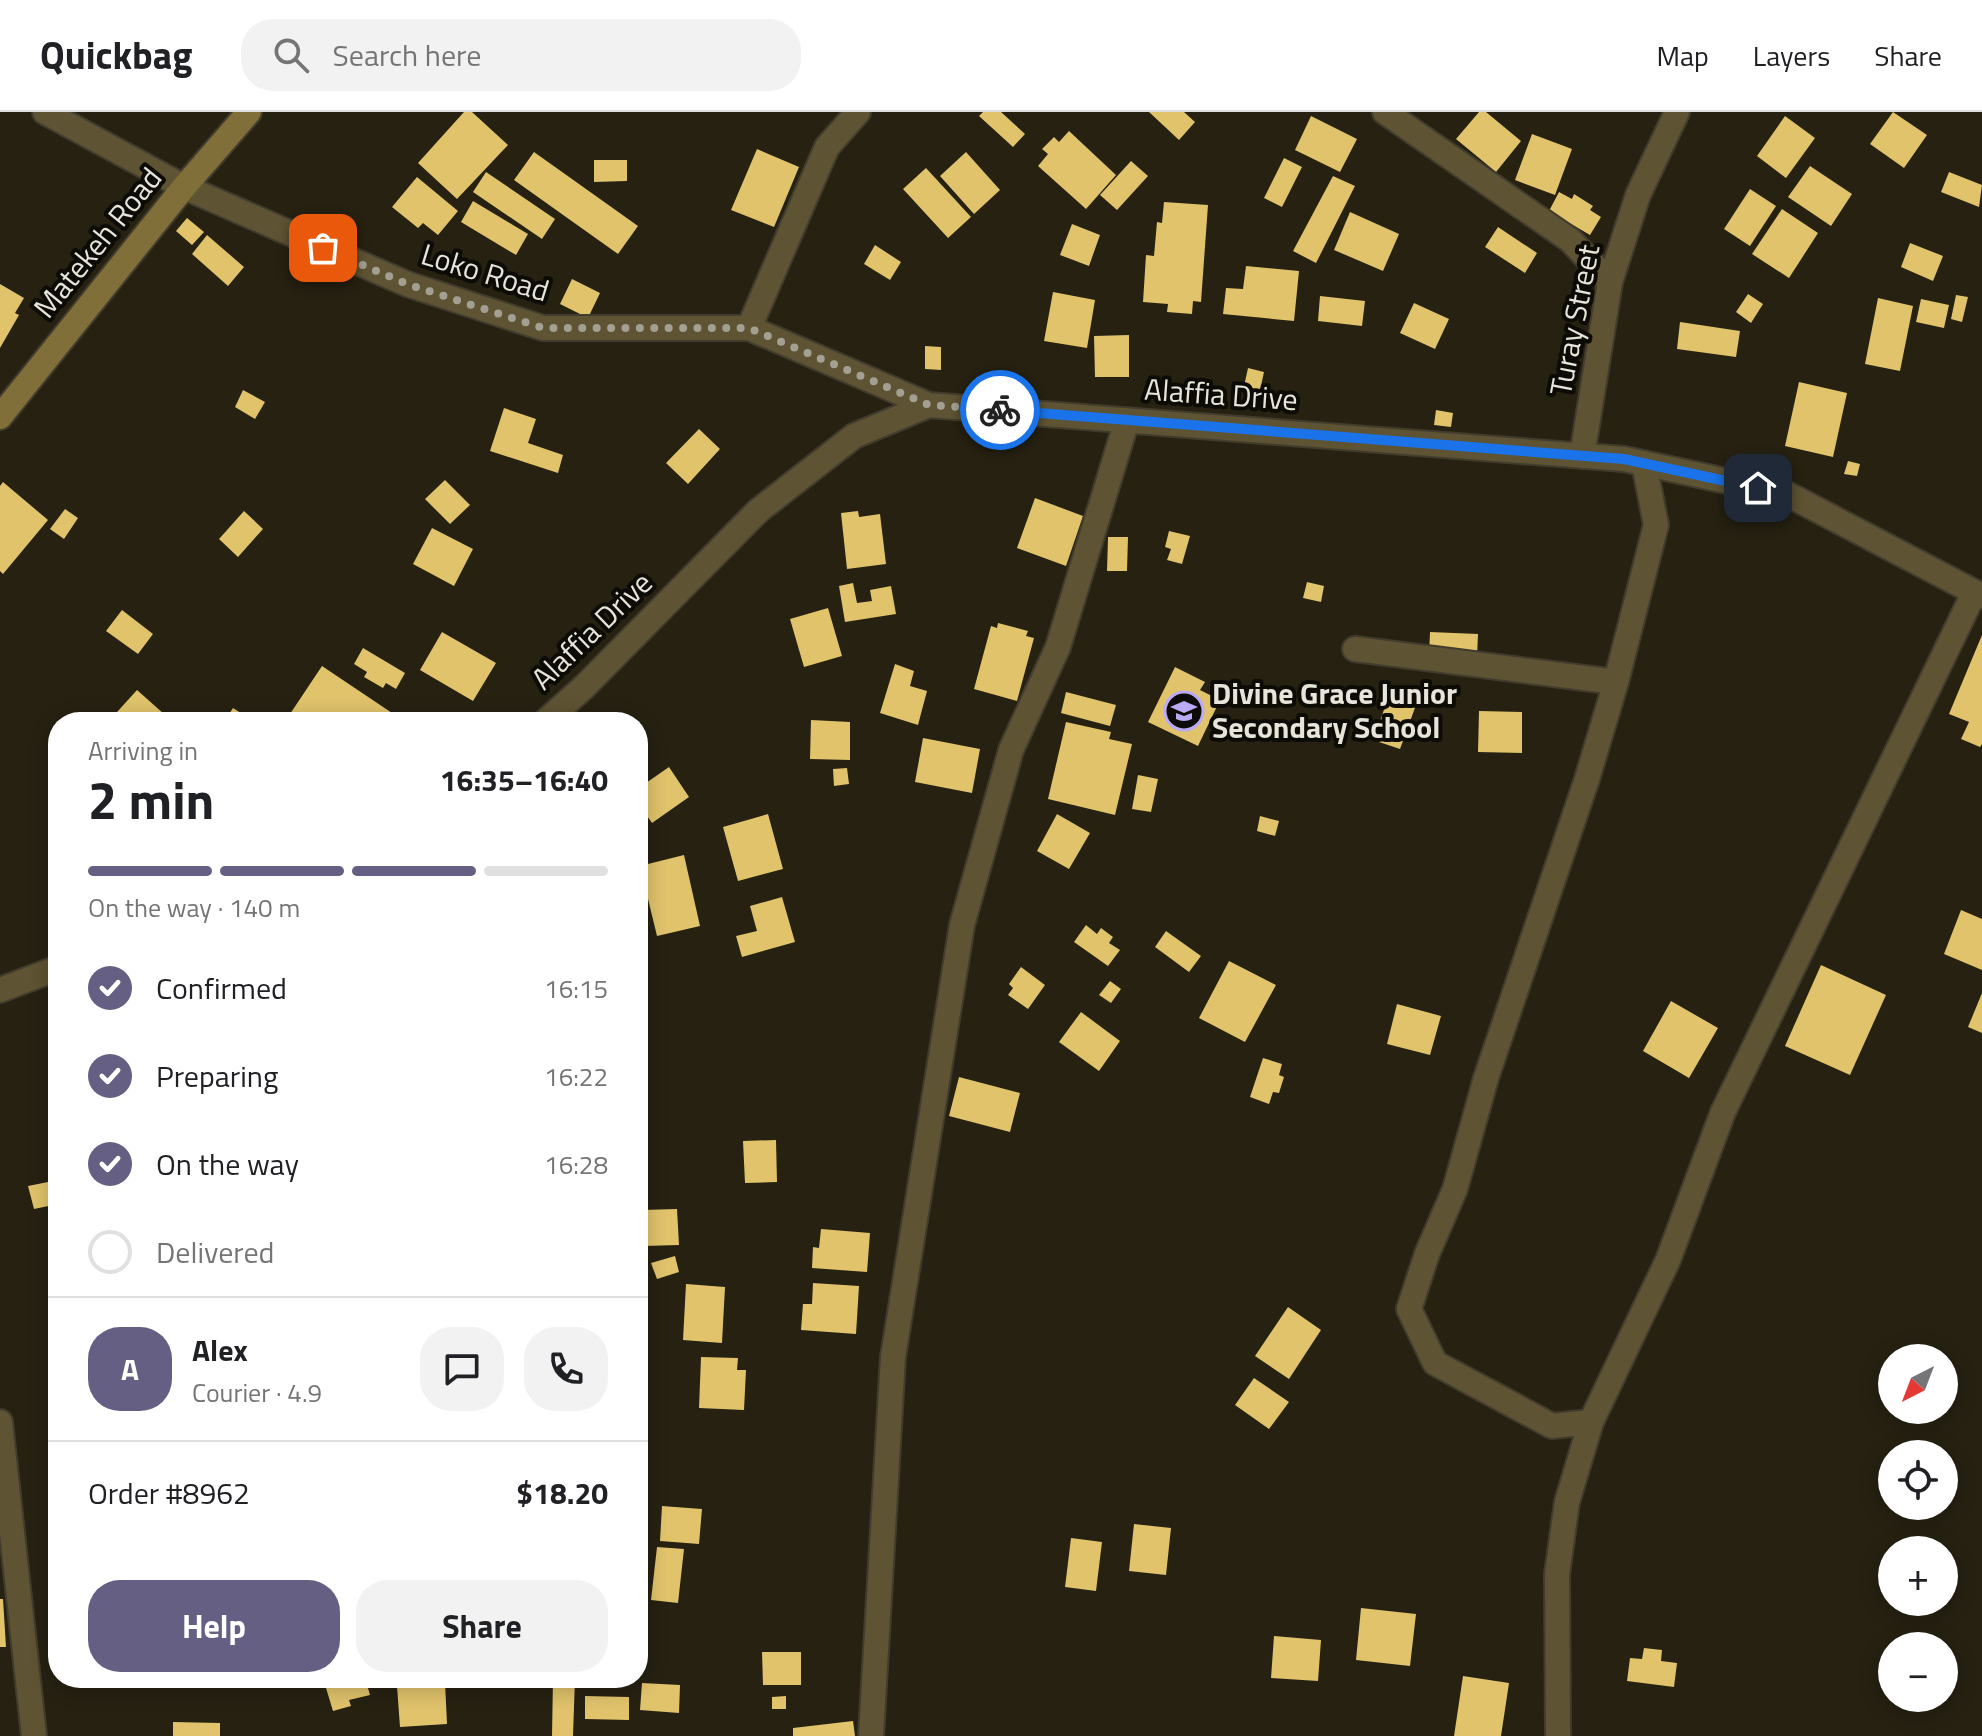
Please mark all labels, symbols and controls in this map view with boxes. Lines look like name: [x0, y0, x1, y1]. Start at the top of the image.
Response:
search box: [241, 19, 801, 91]
text: Quickbag: [40, 26, 193, 84]
text: Search here: [333, 32, 481, 78]
icon: search: [269, 33, 313, 77]
text: Map: [1656, 34, 1709, 77]
text: Layers: [1753, 34, 1830, 77]
text: Share: [1874, 34, 1942, 77]
street label: Matekeh Road: [22, 157, 173, 328]
pin: [289, 214, 357, 282]
icon: bag: [301, 226, 345, 270]
street label: Loko Road: [416, 231, 555, 313]
street label: Turay Street: [1537, 240, 1611, 399]
street label: Alaffia Drive: [1143, 366, 1299, 422]
courier: [960, 370, 1040, 450]
icon: bike: [978, 388, 1022, 432]
pin: [1724, 454, 1792, 522]
icon: home: [1736, 466, 1780, 510]
street label: Alaffia Drive: [520, 560, 662, 700]
place label: Divine Grace Junior Secondary School: [1212, 670, 1457, 750]
school or university icon: Divine Grace Junior Secondary School: [1163, 690, 1205, 732]
text: Arriving in: [88, 731, 198, 770]
text: 16:35–16:40: [440, 757, 608, 803]
text: 2 min: [88, 760, 214, 839]
text: On the way · 140 m: [88, 888, 300, 927]
text: Confirmed: [156, 965, 287, 1011]
icon: check: [88, 966, 132, 1010]
text: 16:15: [544, 969, 608, 1008]
text: Preparing: [156, 1053, 278, 1099]
icon: check: [88, 1054, 132, 1098]
text: 16:22: [544, 1057, 608, 1096]
text: On the way: [156, 1141, 299, 1187]
icon: check: [88, 1142, 132, 1186]
text: 16:28: [544, 1145, 608, 1184]
text: Delivered: [156, 1229, 274, 1275]
text: Alex: [192, 1327, 248, 1373]
button: chat: [420, 1327, 504, 1411]
button: phone: [524, 1327, 608, 1411]
north arrow: [1878, 1344, 1958, 1424]
map controls: [1878, 1344, 1958, 1712]
text: A: [121, 1346, 139, 1392]
text: Courier · 4.9: [192, 1373, 322, 1412]
button: locate: [1878, 1440, 1958, 1520]
text: Order #8962: [88, 1470, 250, 1516]
text: $18.20: [516, 1470, 608, 1516]
button: +: [1878, 1536, 1958, 1616]
button: Help: [88, 1580, 340, 1672]
button: Share: [356, 1580, 608, 1672]
button: −: [1878, 1632, 1958, 1712]

